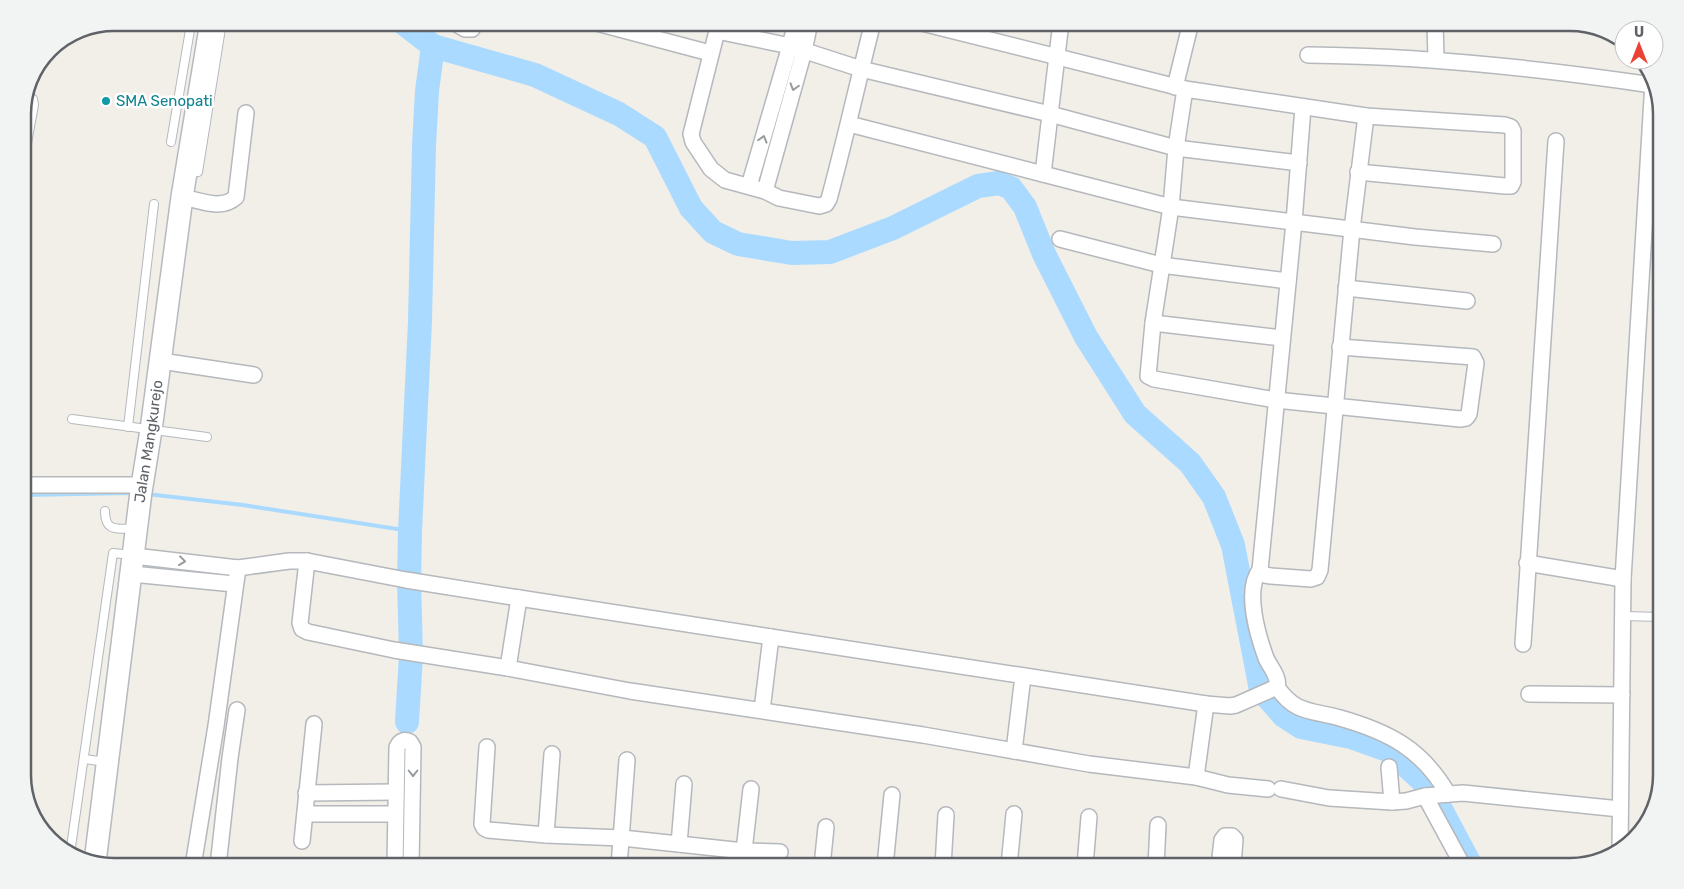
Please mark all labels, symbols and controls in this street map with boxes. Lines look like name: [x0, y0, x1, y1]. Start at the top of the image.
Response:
north arrow: [1614, 20, 1664, 70]
text: U: [1634, 24, 1644, 41]
one-way arrow: [790, 82, 800, 90]
place label: SMA Senopati: [116, 92, 213, 110]
marker: SMA Senopati: [100, 95, 112, 107]
one-way arrow: [757, 136, 767, 144]
street label: Jalan Mangkurejo: [131, 379, 167, 504]
one-way arrow: [179, 555, 187, 566]
one-way arrow: [408, 770, 418, 777]

